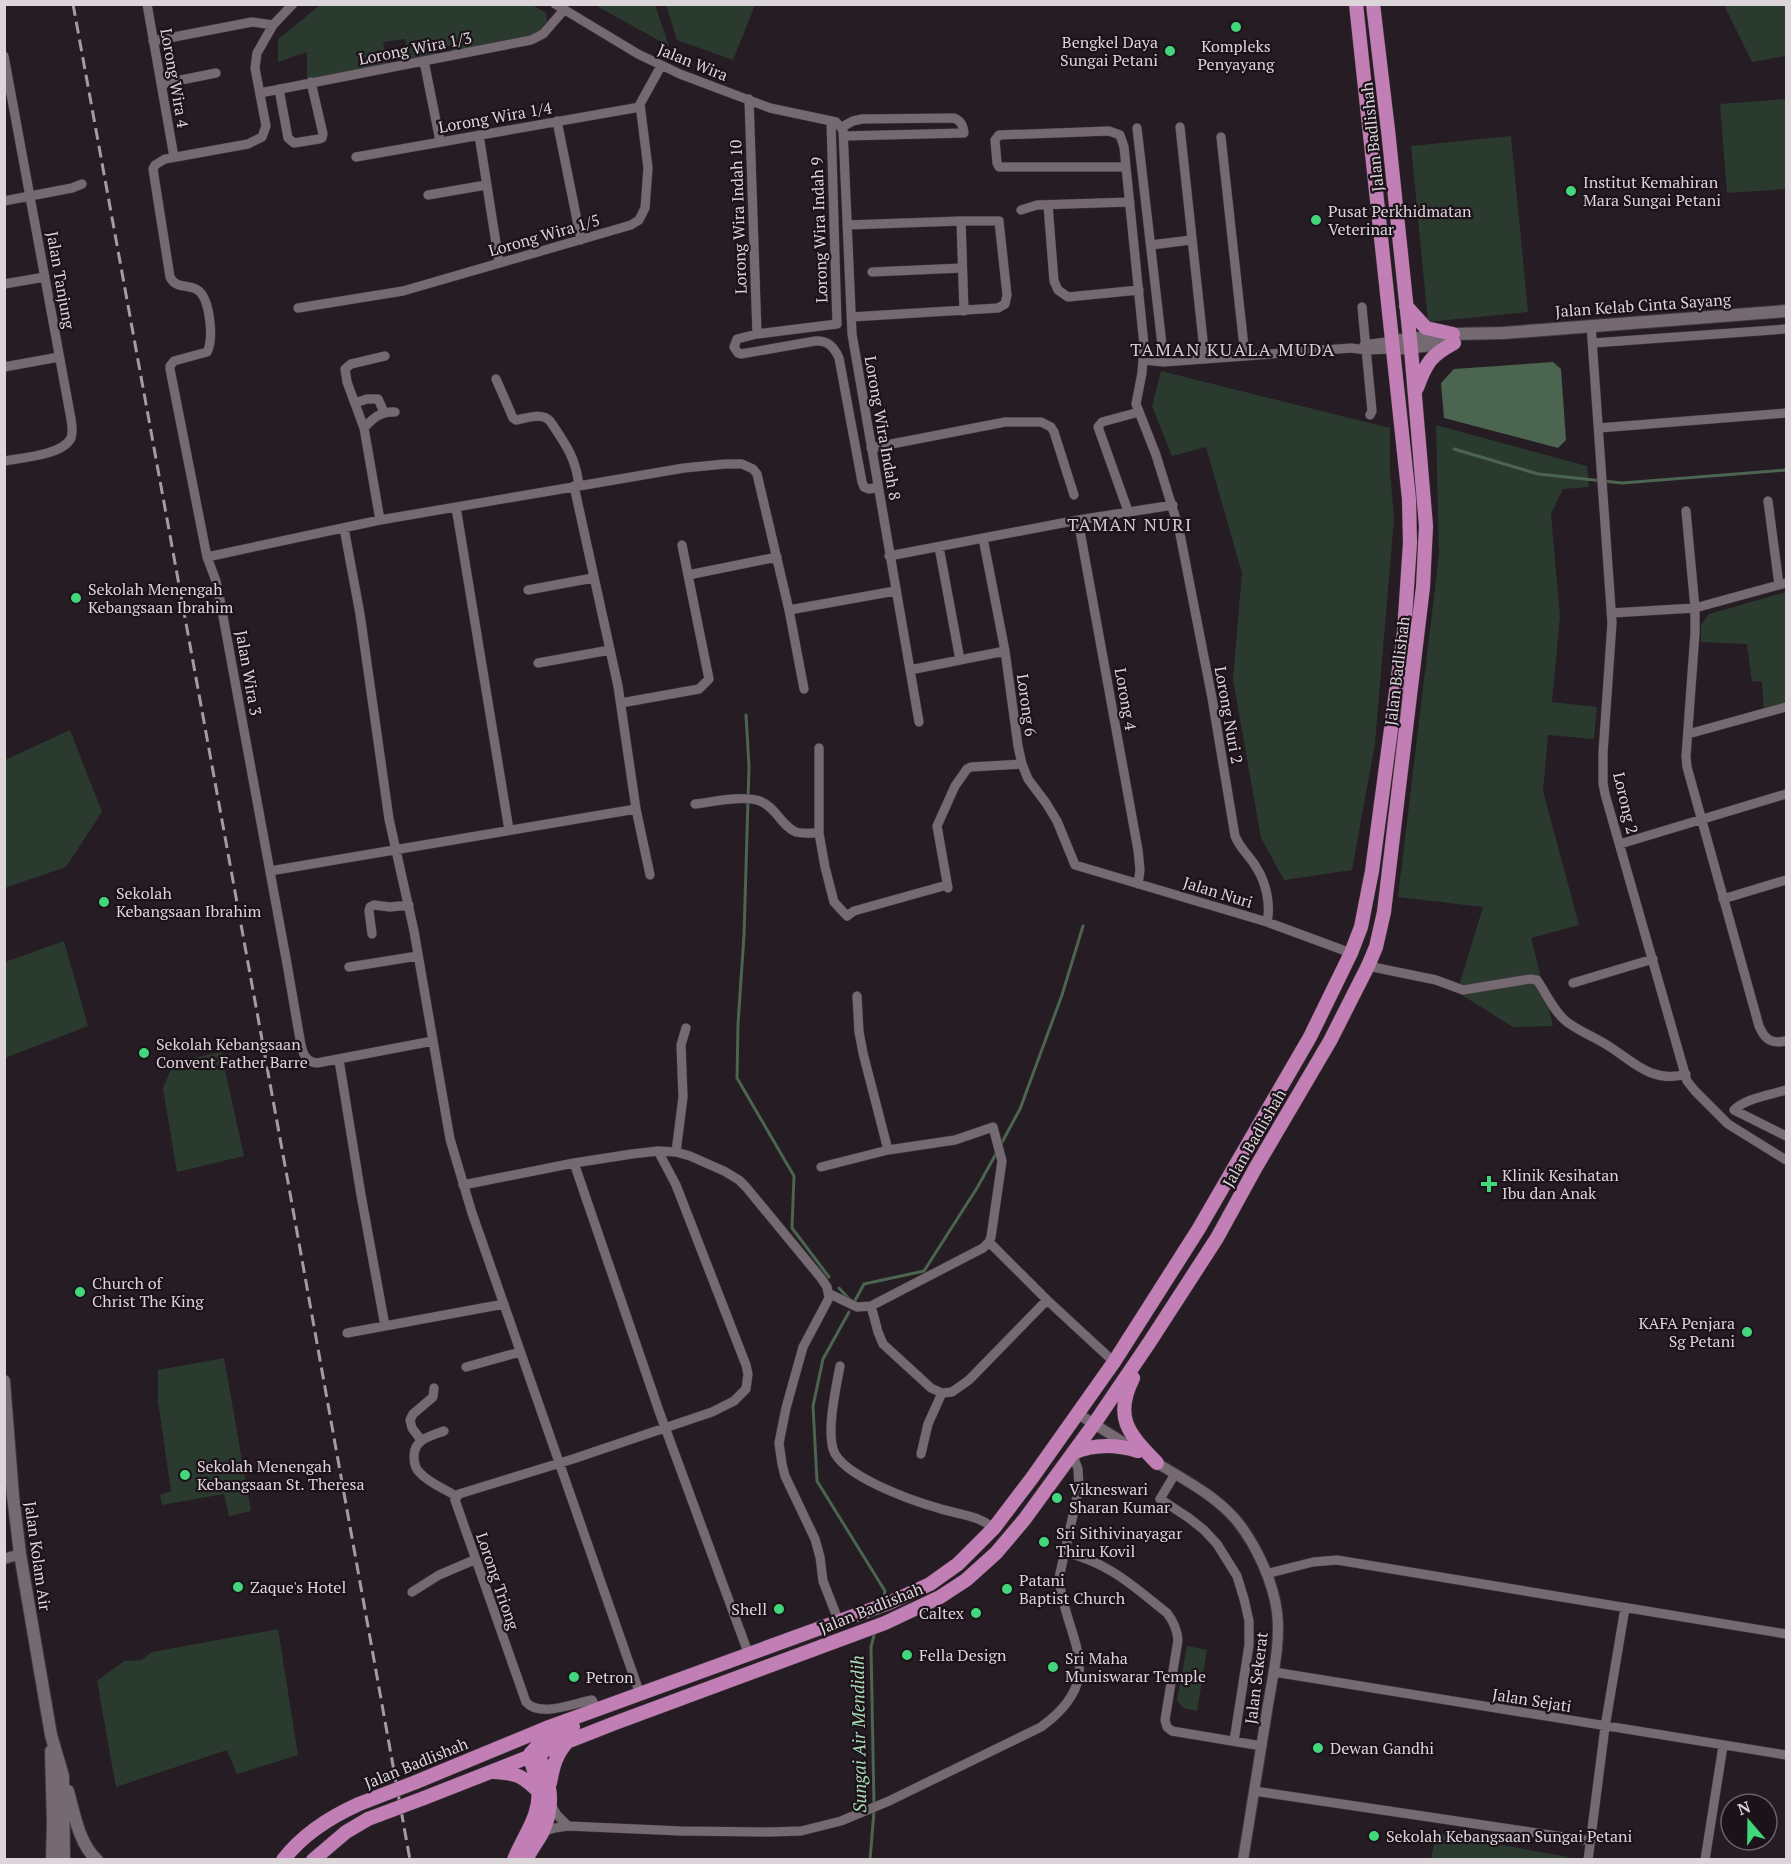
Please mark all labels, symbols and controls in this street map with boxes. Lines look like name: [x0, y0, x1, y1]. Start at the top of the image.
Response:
marker: Kompleks Penyayang: [1229, 20, 1243, 34]
street label: Lorong Wira 4: [155, 26, 195, 130]
street label: Lorong Wira 1/3: [357, 26, 473, 70]
place label: Bengkel Daya Sungai Petani: [1060, 31, 1158, 71]
place label: Kompleks Penyayang: [1198, 35, 1275, 75]
street label: Jalan Wira: [655, 38, 731, 86]
marker: Bengkel Daya Sungai Petani: [1163, 44, 1177, 58]
street label: Jalan Badlishah: [1355, 81, 1389, 193]
street label: Lorong Wira 1/4: [437, 96, 554, 138]
street label: Lorong Wira Indah 10: [724, 139, 752, 295]
street label: Lorong Wira Indah 9: [805, 157, 833, 303]
place label: Institut Kemahiran Mara Sungai Petani: [1583, 171, 1721, 211]
marker: Institut Kemahiran Mara Sungai Petani: [1564, 184, 1578, 198]
place label: Pusat Perkhidmatan Veterinar: [1328, 200, 1472, 240]
street label: Lorong Wira 1/5: [486, 209, 602, 261]
marker: Pusat Perkhidmatan Veterinar: [1309, 213, 1323, 227]
street label: Jalan Tanjung: [42, 230, 80, 331]
street label: Jalan Kelab Cinta Sayang: [1554, 288, 1732, 322]
district label: TAMAN KUALA MUDA: [1130, 337, 1336, 361]
street label: Lorong Wira Indah 8: [859, 354, 907, 502]
district label: TAMAN NURI: [1067, 512, 1193, 536]
place label: Sekolah Menengah Kebangsaan Ibrahim: [88, 578, 234, 618]
marker: Sekolah Menengah Kebangsaan Ibrahim: [69, 591, 83, 605]
street label: Jalan Badlishah: [1379, 614, 1415, 727]
street label: Jalan Wira 3: [231, 629, 267, 717]
street label: Lorong Nuri 2: [1210, 664, 1248, 766]
street label: Lorong 4: [1110, 666, 1142, 732]
street label: Lorong 6: [1012, 672, 1042, 738]
street label: Lorong 2: [1608, 770, 1644, 836]
street label: Jalan Nuri: [1181, 871, 1256, 913]
place label: Sekolah Kebangsaan Ibrahim: [116, 882, 262, 922]
marker: Sekolah Kebangsaan Ibrahim: [97, 895, 111, 909]
place label: Sekolah Kebangsaan Convent Father Barre: [156, 1033, 308, 1073]
marker: Sekolah Kebangsaan Convent Father Barre: [137, 1046, 151, 1060]
street label: Jalan Badlishah: [1217, 1084, 1291, 1191]
place label: Klinik Kesihatan Ibu dan Anak: [1502, 1164, 1619, 1204]
marker: Klinik Kesihatan Ibu dan Anak: [1480, 1175, 1498, 1193]
place label: Church of Christ The King: [92, 1272, 204, 1312]
marker: Church of Christ The King: [73, 1285, 87, 1299]
place label: KAFA Penjara Sg Petani: [1639, 1312, 1735, 1352]
marker: KAFA Penjara Sg Petani: [1740, 1325, 1754, 1339]
place label: Sekolah Menengah Kebangsaan St. Theresa: [197, 1455, 365, 1495]
marker: Sekolah Menengah Kebangsaan St. Theresa: [178, 1468, 192, 1482]
place label: Vikneswari Sharan Kumar: [1069, 1478, 1171, 1518]
marker: Vikneswari Sharan Kumar: [1050, 1491, 1064, 1505]
street label: Jalan Kolam Air: [19, 1500, 57, 1613]
place label: Sri Sithivinayagar Thiru Kovil: [1056, 1522, 1183, 1562]
street label: Lorong Triong: [471, 1529, 525, 1633]
marker: Sri Sithivinayagar Thiru Kovil: [1037, 1535, 1051, 1549]
place label: Patani Baptist Church: [1019, 1569, 1126, 1609]
place label: Zaque's Hotel: [250, 1576, 346, 1598]
street label: Jalan Badlishah: [816, 1577, 927, 1639]
marker: Zaque's Hotel: [231, 1580, 245, 1594]
marker: Patani Baptist Church: [1000, 1582, 1014, 1596]
place label: Shell: [731, 1598, 767, 1620]
marker: Shell: [772, 1602, 786, 1616]
place label: Caltex: [919, 1602, 965, 1624]
marker: Caltex: [969, 1606, 983, 1620]
street label: Jalan Sekerat: [1239, 1631, 1273, 1725]
place label: Fella Design: [919, 1644, 1007, 1666]
place label: Sri Maha Muniswarar Temple: [1065, 1647, 1206, 1687]
marker: Fella Design: [900, 1648, 914, 1662]
water label: Sungai Air Mendidih: [845, 1655, 871, 1813]
marker: Sri Maha Muniswarar Temple: [1046, 1660, 1060, 1674]
place label: Petron: [586, 1666, 634, 1688]
marker: Petron: [567, 1670, 581, 1684]
street label: Jalan Sejati: [1491, 1683, 1573, 1717]
street label: Jalan Badlishah: [361, 1732, 472, 1794]
place label: Dewan Gandhi: [1330, 1737, 1434, 1759]
marker: Dewan Gandhi: [1311, 1741, 1325, 1755]
north arrow: [1719, 1792, 1779, 1852]
text: N: [1734, 1795, 1753, 1820]
place label: Sekolah Kebangsaan Sungai Petani: [1386, 1825, 1633, 1847]
marker: Sekolah Kebangsaan Sungai Petani: [1367, 1829, 1381, 1843]

